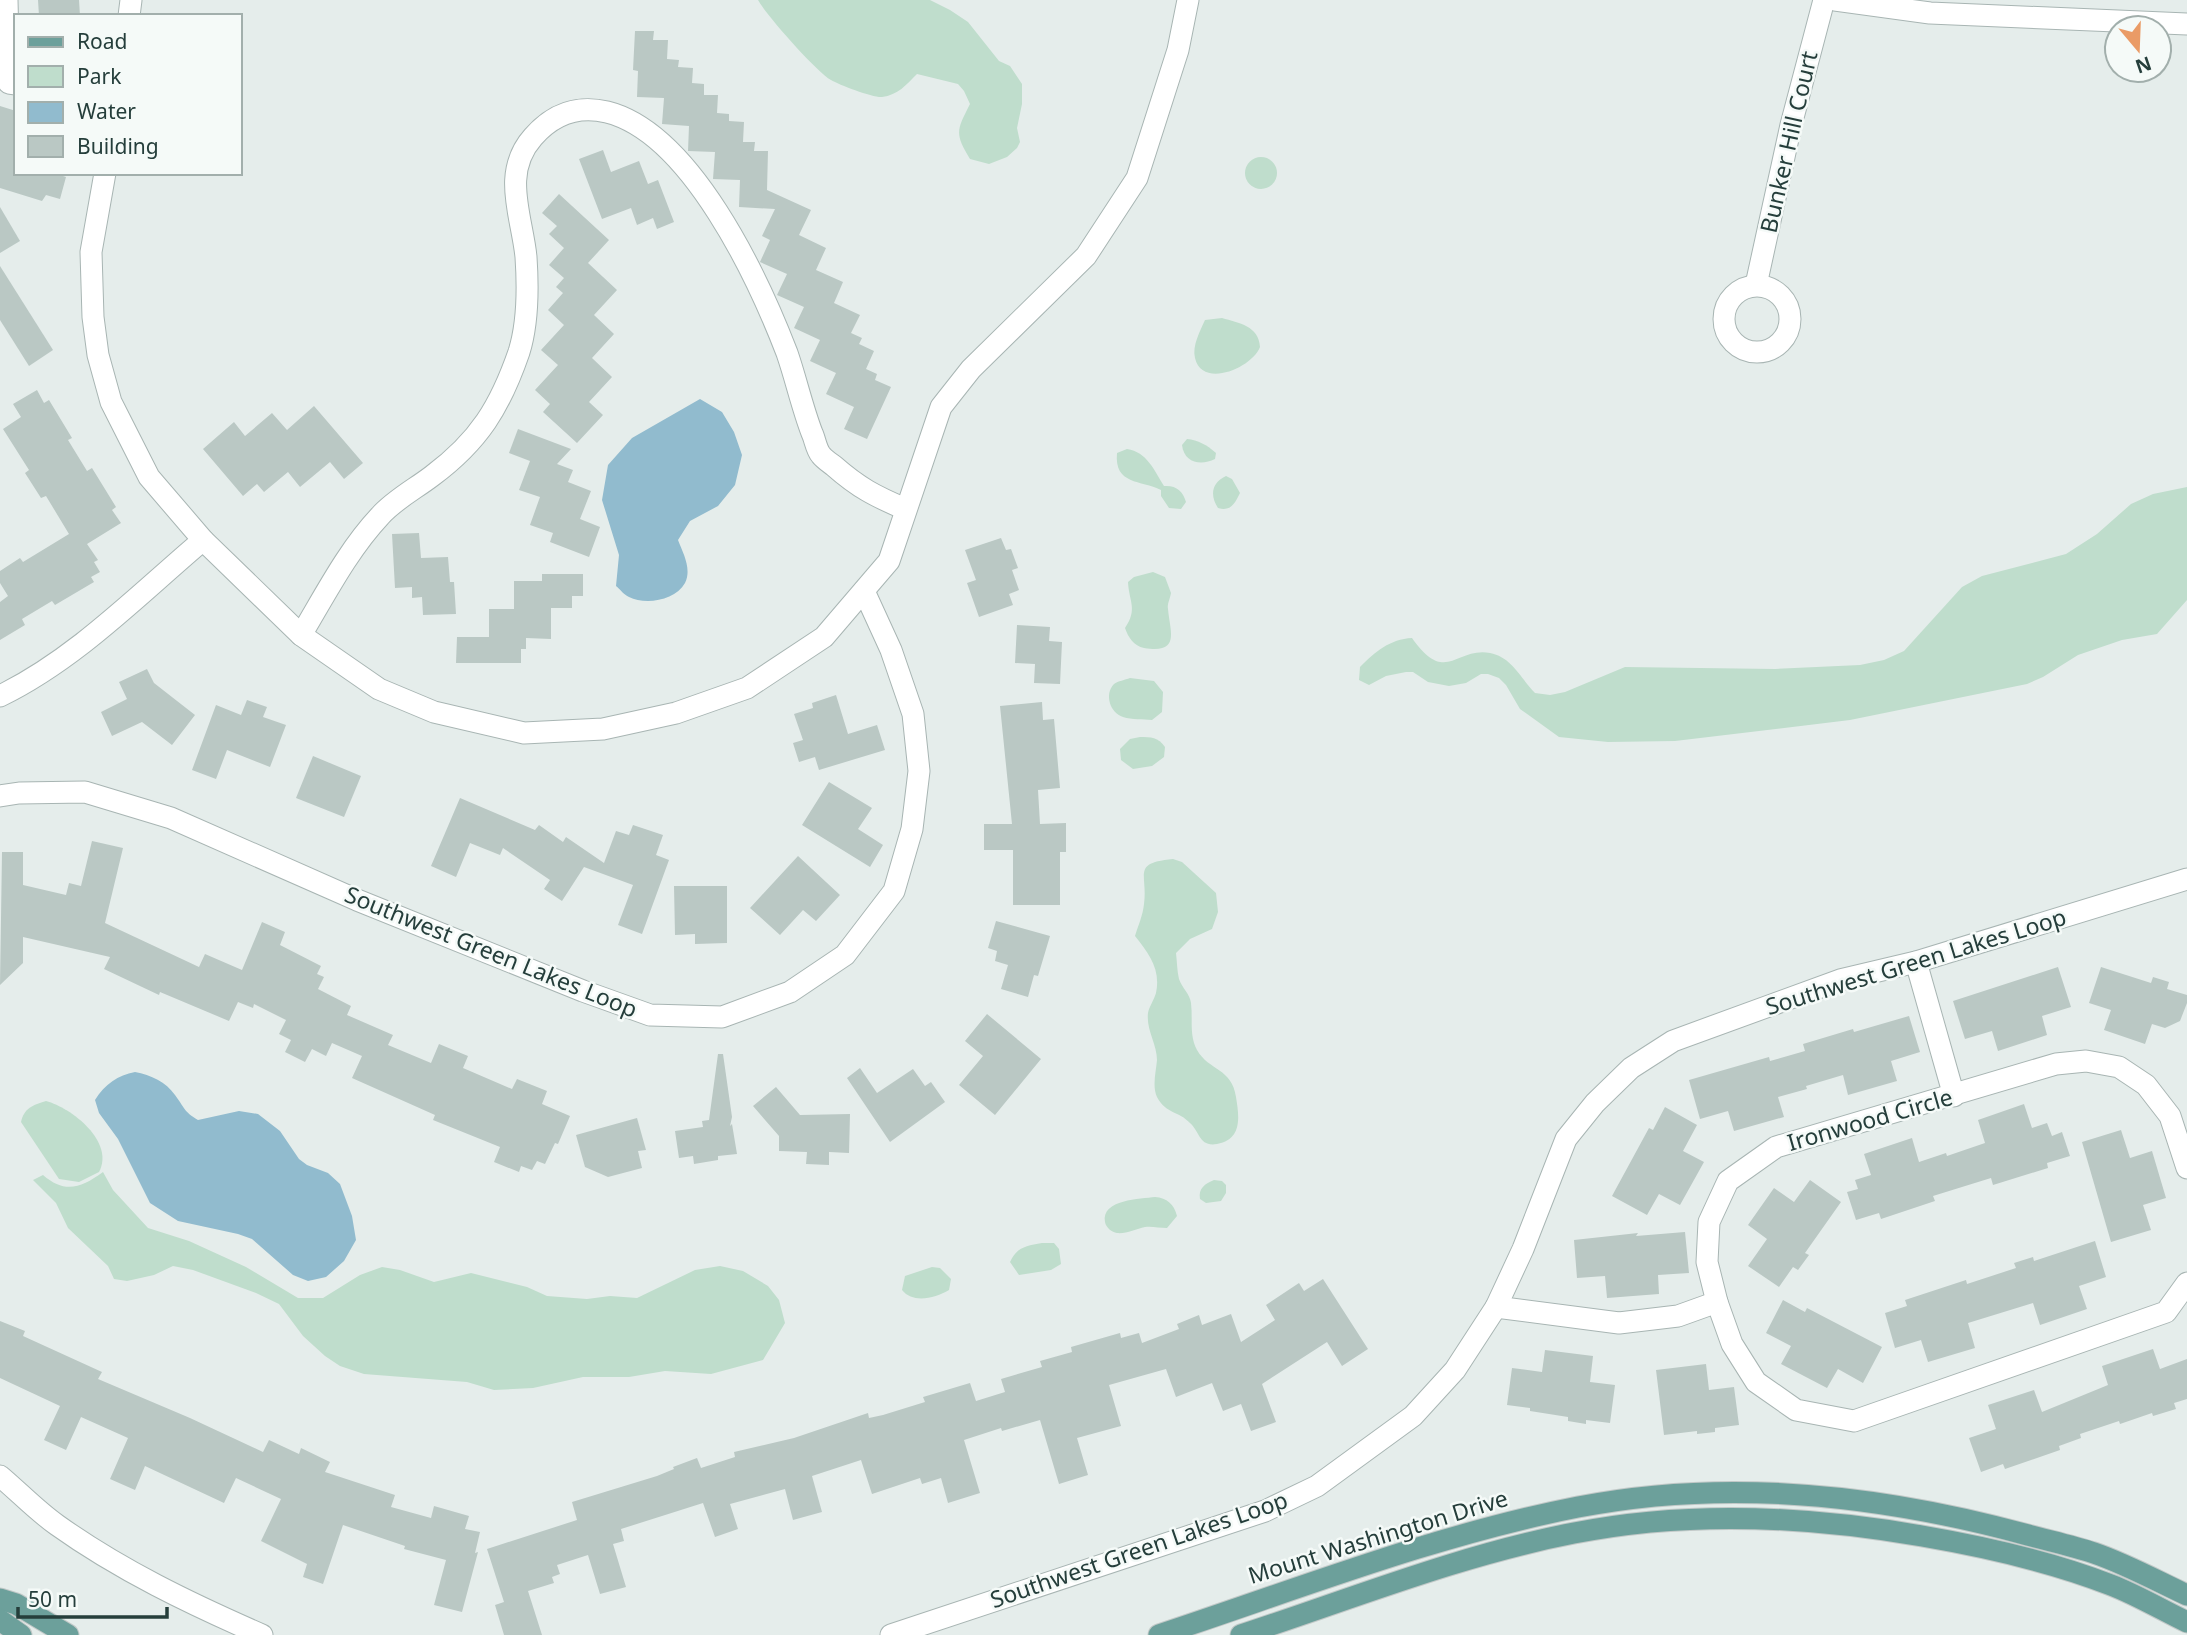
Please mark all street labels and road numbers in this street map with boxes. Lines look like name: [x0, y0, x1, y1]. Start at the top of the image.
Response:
street label: Bunker Hill Court: [1752, 48, 1824, 236]
street label: Southwest Green Lakes Loop: [340, 878, 642, 1024]
street label: Southwest Green Lakes Loop: [1761, 900, 2070, 1022]
street label: Ironwood Circle: [1783, 1080, 1956, 1158]
street label: Mount Washington Drive: [1244, 1481, 1512, 1591]
street label: Southwest Green Lakes Loop: [986, 1483, 1292, 1615]

